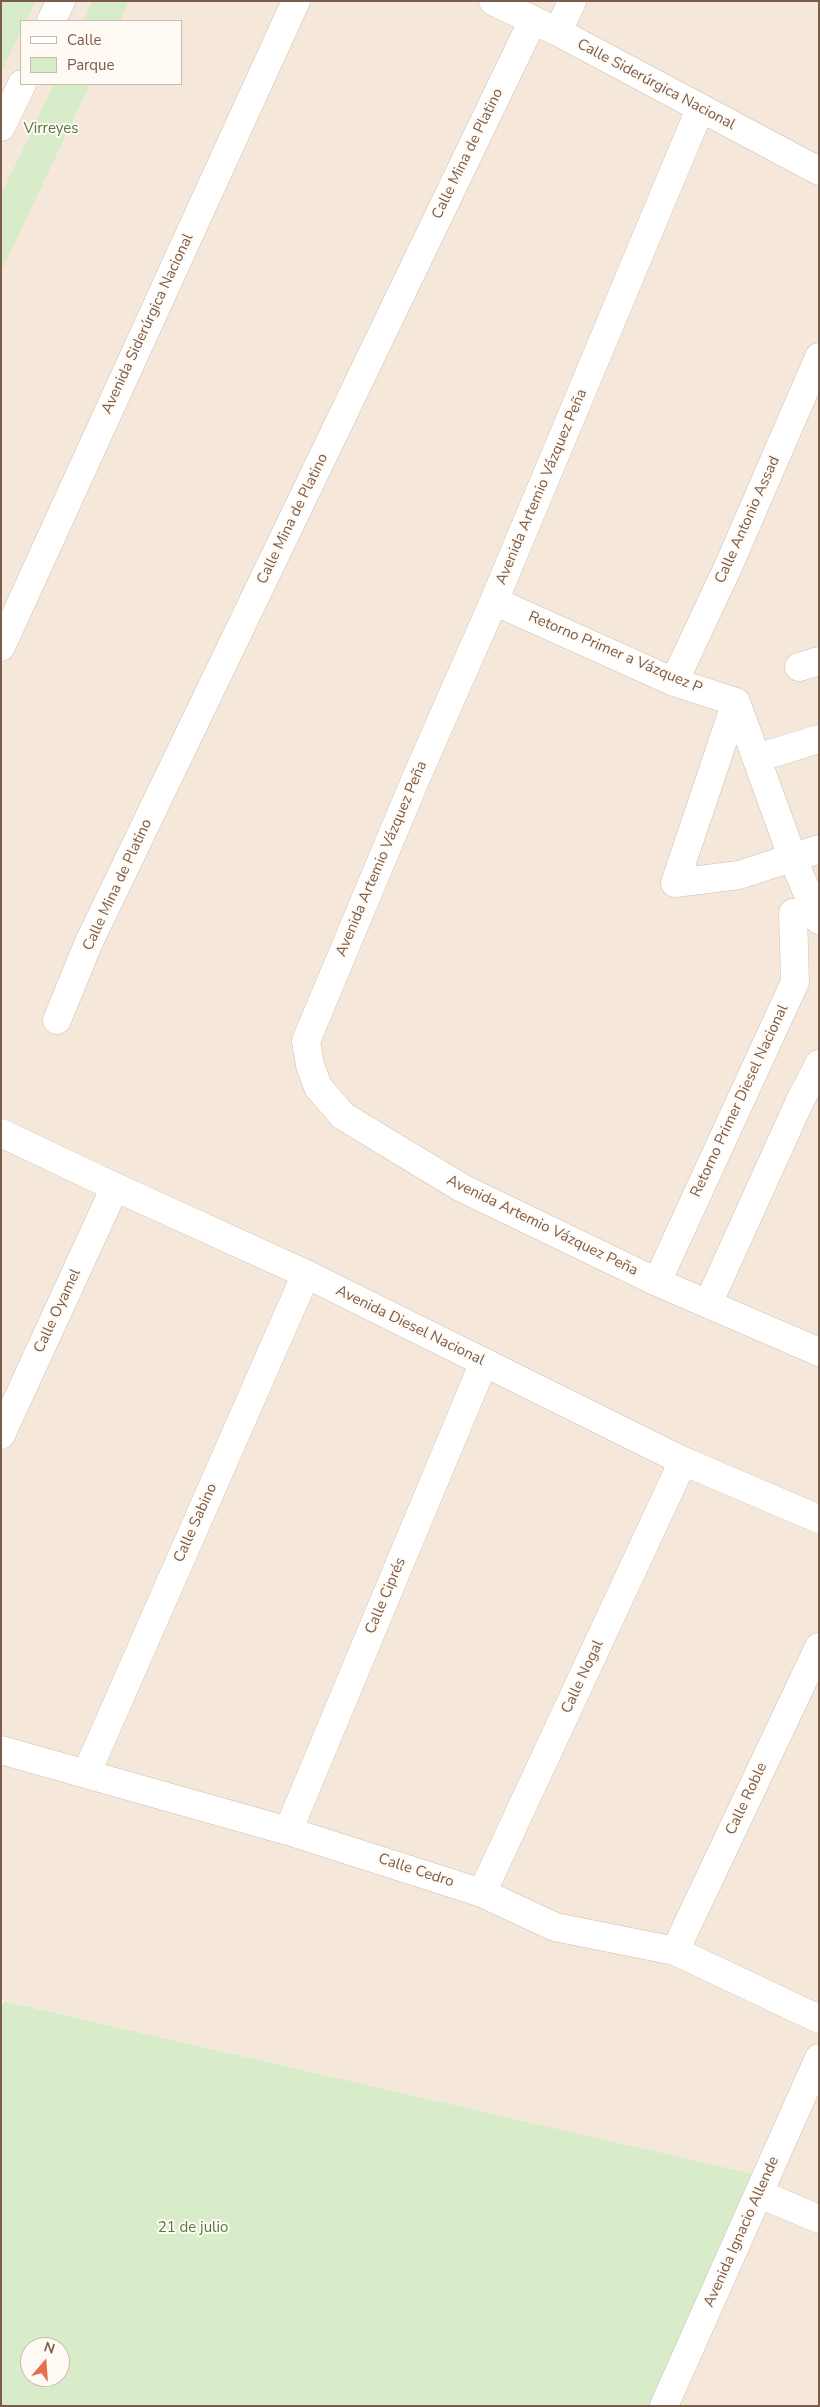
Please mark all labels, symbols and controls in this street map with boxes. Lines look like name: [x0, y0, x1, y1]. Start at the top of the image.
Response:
legend: [20, 20, 182, 85]
text: Calle: [67, 30, 102, 50]
street label: Calle Siderúrgica Nacional: [574, 36, 738, 134]
text: Parque: [67, 55, 115, 75]
street label: Calle Mina de Platino: [429, 86, 507, 222]
park label: Virreyes: [23, 120, 79, 138]
street label: Avenida Siderúrgica Nacional: [98, 231, 198, 417]
street label: Avenida Artemio Vázquez Peña: [493, 386, 591, 588]
street label: Calle Mina de Platino: [254, 451, 332, 587]
street label: Calle Antonio Assad: [712, 454, 784, 586]
street label: Retorno Primer a Vázquez P: [525, 608, 705, 698]
street label: Avenida Artemio Vázquez Peña: [333, 758, 431, 960]
street label: Calle Mina de Platino: [80, 816, 156, 954]
street label: Retorno Primer Diesel Nacional: [687, 1002, 793, 1200]
street label: Avenida Artemio Vázquez Peña: [443, 1172, 641, 1280]
street label: Calle Oyamel: [31, 1266, 85, 1356]
street label: Avenida Diesel Nacional: [333, 1282, 487, 1370]
street label: Calle Sabino: [171, 1481, 221, 1565]
street label: Calle Ciprés: [362, 1555, 410, 1637]
street label: Calle Nogal: [558, 1637, 608, 1717]
street label: Calle Roble: [722, 1760, 772, 1838]
street label: Calle Cedro: [376, 1850, 456, 1892]
street label: Avenida Ignacio Allende: [701, 2154, 783, 2310]
park label: 21 de julio: [158, 2219, 228, 2237]
north arrow: [20, 2337, 70, 2387]
text: N: [42, 2338, 57, 2359]

